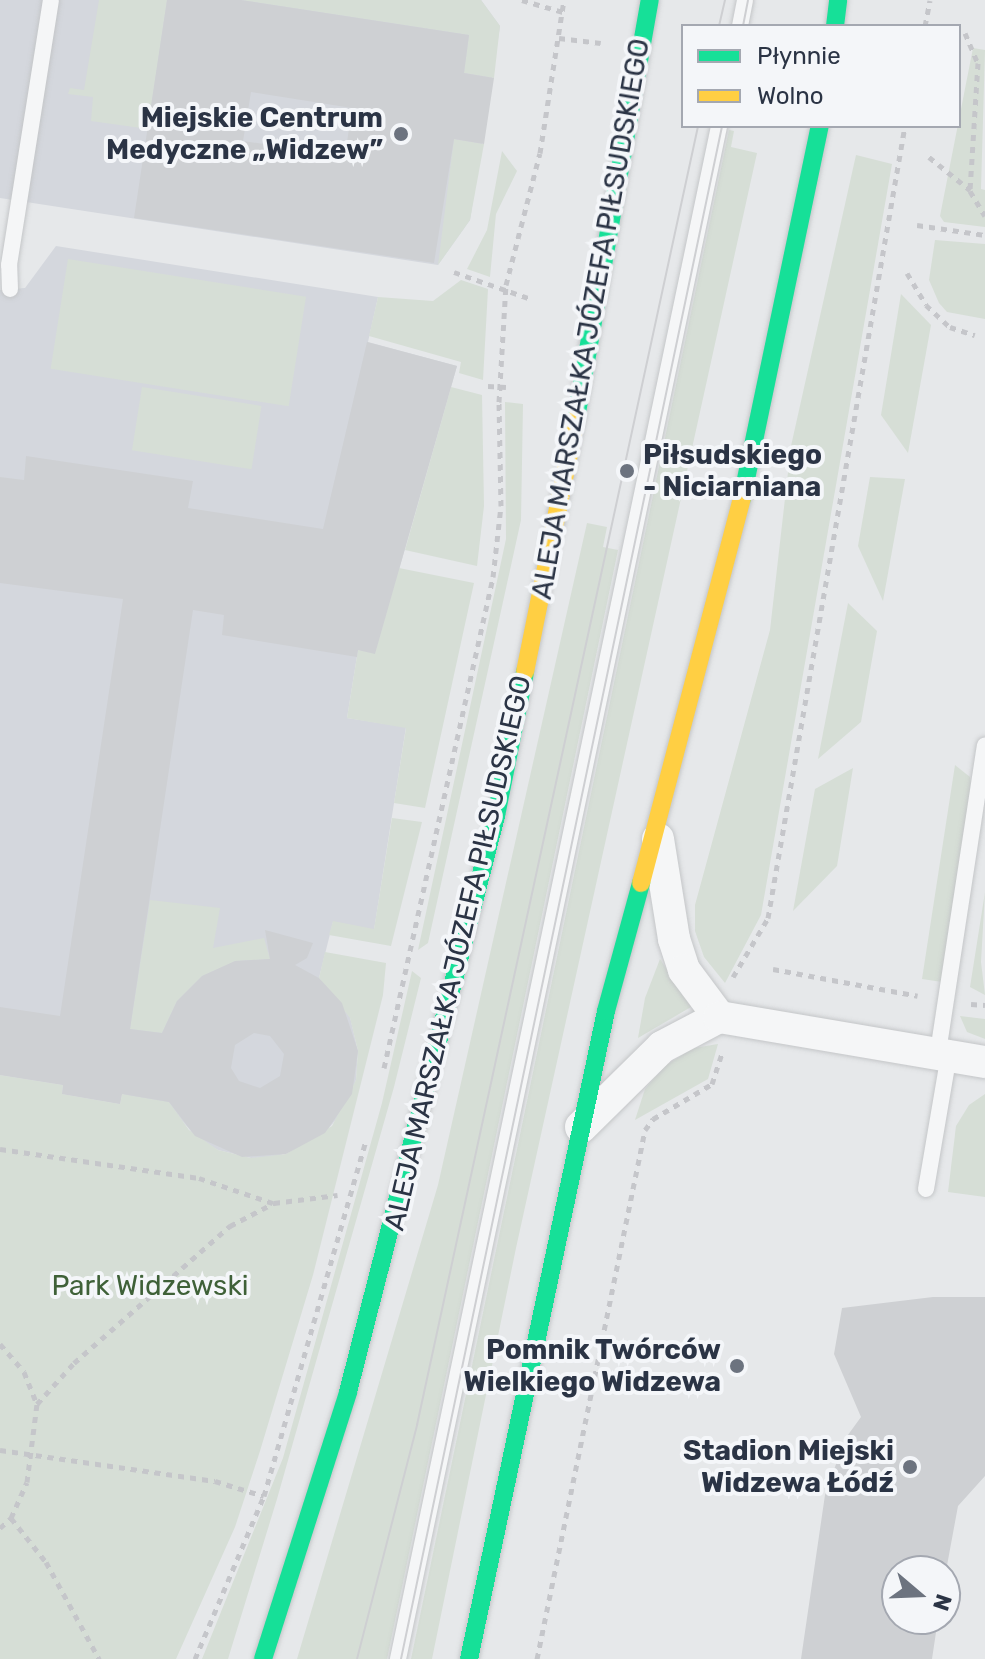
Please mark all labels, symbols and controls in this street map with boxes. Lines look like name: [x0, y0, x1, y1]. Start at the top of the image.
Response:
legend: [681, 24, 961, 128]
street label: ALEJA MARSZAŁKA JÓZEFA PIŁSUDSKIEGO: [525, 35, 657, 603]
text: Płynnie: [757, 42, 841, 70]
text: Wolno: [757, 82, 824, 110]
place label: Miejskie Centrum Medyczne „Widzew”: [106, 101, 383, 167]
marker: Miejskie Centrum Medyczne „Widzew”: [390, 123, 412, 145]
place label: Piłsudskiego - Niciarniana: [643, 438, 822, 504]
marker: Piłsudskiego - Niciarniana: [618, 462, 636, 480]
street label: ALEJA MARSZAŁKA JÓZEFA PIŁSUDSKIEGO: [377, 671, 539, 1235]
park label: Park Widzewski: [51, 1269, 249, 1303]
place label: Pomnik Twórców Wielkiego Widzewa: [463, 1333, 721, 1399]
marker: Pomnik Twórców Wielkiego Widzewa: [728, 1357, 746, 1375]
place label: Stadion Miejski Widzewa Łódź: [683, 1434, 894, 1500]
marker: Stadion Miejski Widzewa Łódź: [901, 1458, 919, 1476]
north arrow: [881, 1555, 961, 1635]
text: N: [927, 1590, 958, 1614]

